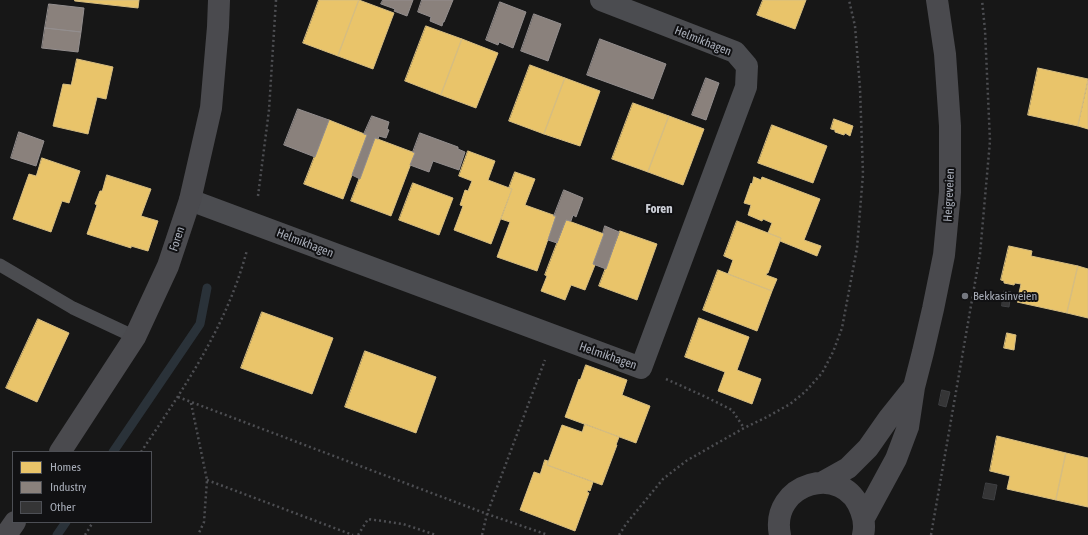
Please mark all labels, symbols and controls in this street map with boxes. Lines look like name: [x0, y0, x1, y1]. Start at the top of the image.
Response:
street label: Helmikhagen: [673, 23, 733, 59]
street label: Heigreveien: [940, 168, 958, 222]
district label: Foren: [645, 201, 673, 217]
street label: Foren: [166, 225, 188, 253]
street label: Helmikhagen: [274, 226, 336, 260]
place label: Bekkasinveien: [973, 289, 1037, 303]
marker: Bekkasinveien: [960, 291, 970, 301]
street label: Helmikhagen: [577, 339, 639, 373]
legend: [12, 451, 152, 523]
text: Homes: [50, 460, 81, 474]
text: Industry: [50, 480, 87, 494]
text: Other: [50, 500, 75, 514]

